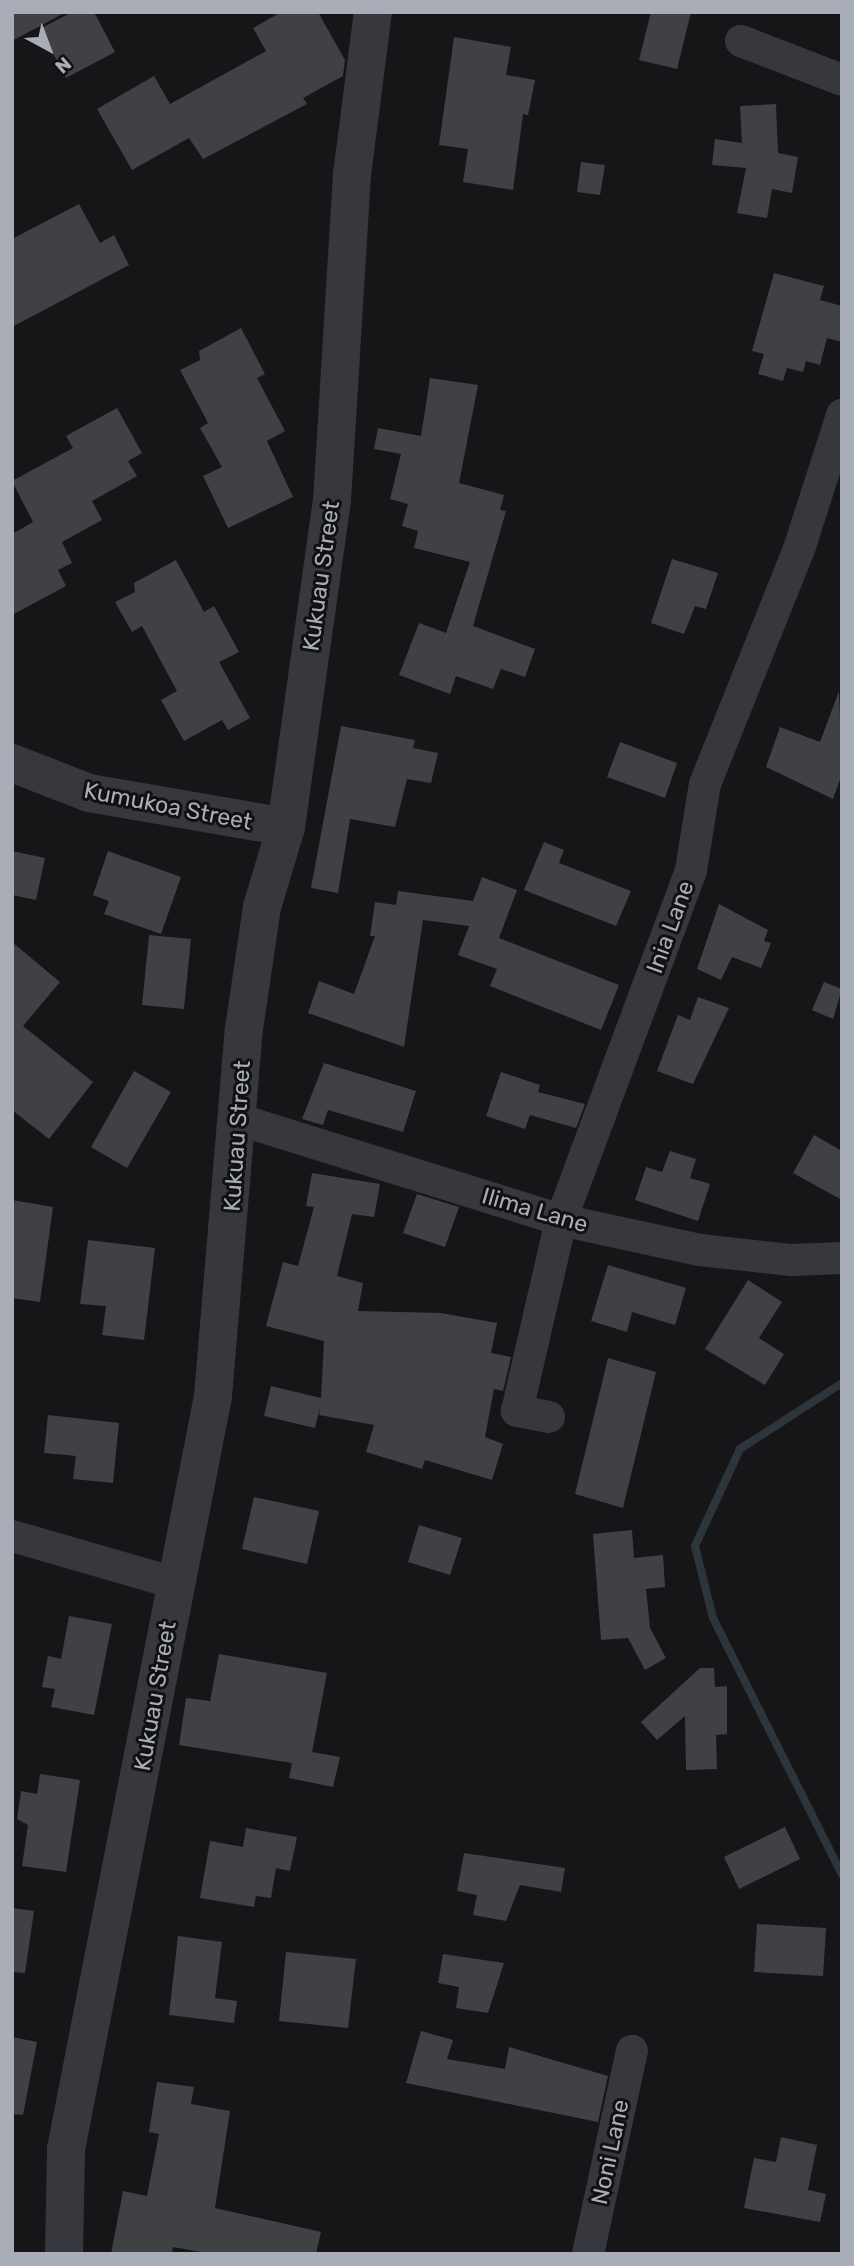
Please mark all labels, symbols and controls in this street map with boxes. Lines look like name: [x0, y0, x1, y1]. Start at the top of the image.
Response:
north arrow: [14, 14, 84, 84]
text: N: [50, 52, 76, 78]
street label: Kukuau Street: [297, 499, 345, 653]
street label: Kumukoa Street: [82, 776, 254, 836]
street label: Inia Lane: [641, 877, 699, 977]
street label: Kukuau Street: [218, 1059, 256, 1213]
street label: Ilima Lane: [479, 1182, 591, 1238]
street label: Kukuau Street: [128, 1619, 182, 1773]
street label: Noni Lane: [585, 2097, 635, 2207]

